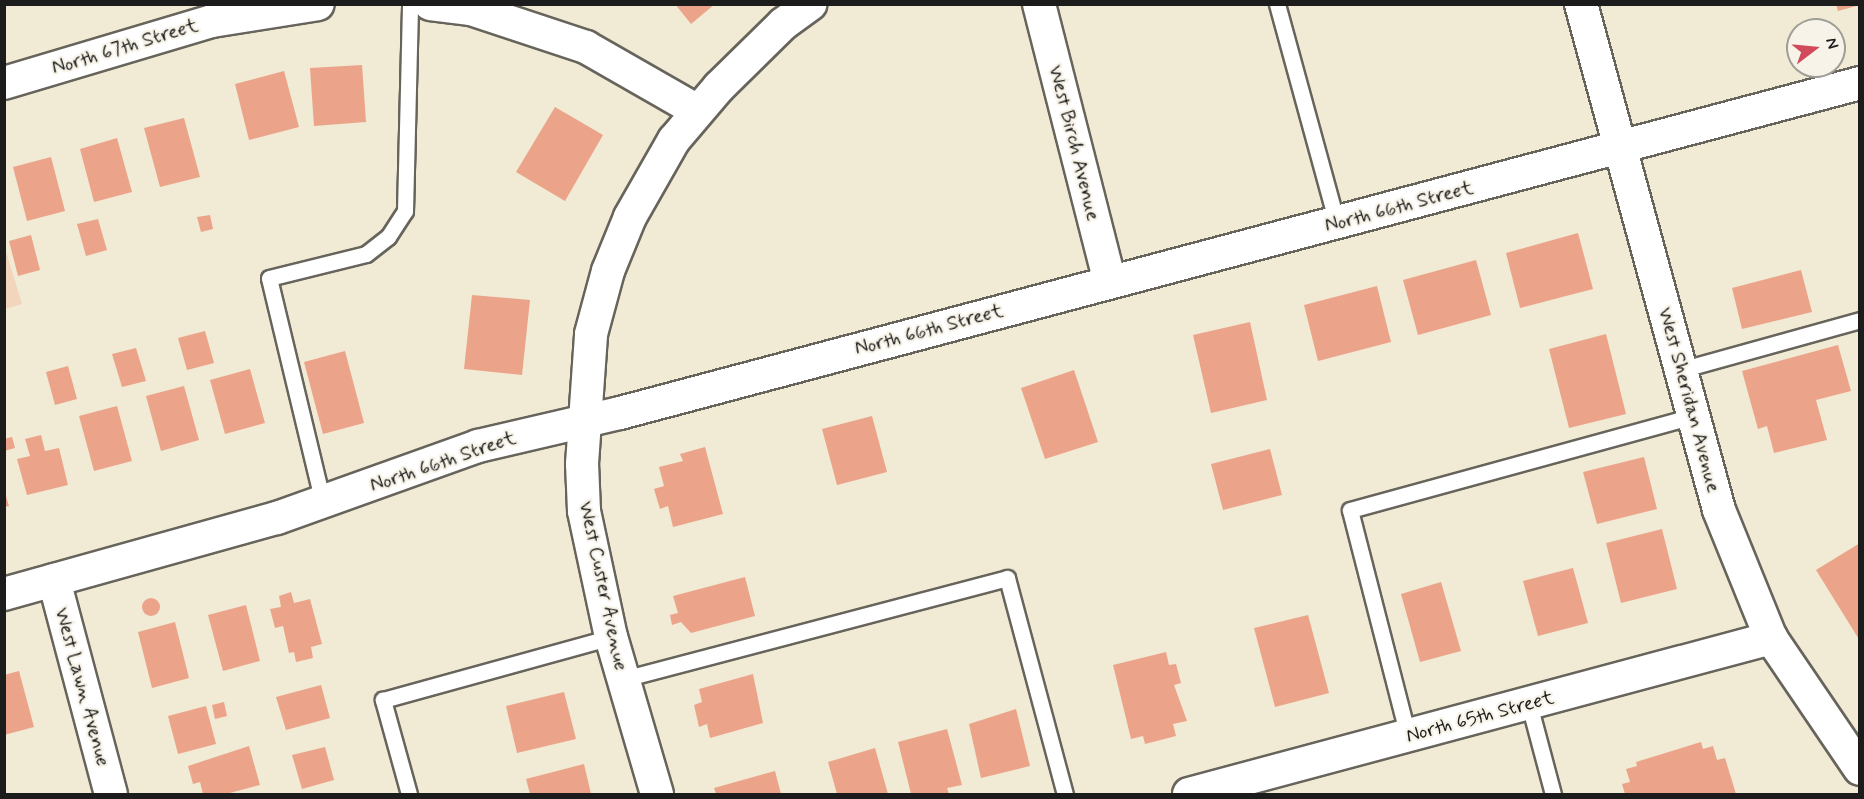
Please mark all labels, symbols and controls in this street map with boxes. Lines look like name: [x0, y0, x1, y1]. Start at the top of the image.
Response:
street label: North 67th Street: [49, 13, 201, 81]
north arrow: [1786, 18, 1846, 78]
text: N: [1820, 35, 1843, 51]
street label: West Birch Avenue: [1043, 63, 1105, 223]
street label: North 66th Street: [1322, 176, 1476, 238]
street label: North 66th Street: [852, 299, 1006, 361]
street label: West Sheridan Avenue: [1653, 304, 1725, 496]
street label: North 66th Street: [367, 426, 519, 498]
street label: West Custer Avenue: [574, 500, 632, 672]
street label: West Lawn Avenue: [49, 604, 115, 770]
street label: North 65th Street: [1403, 686, 1557, 748]

